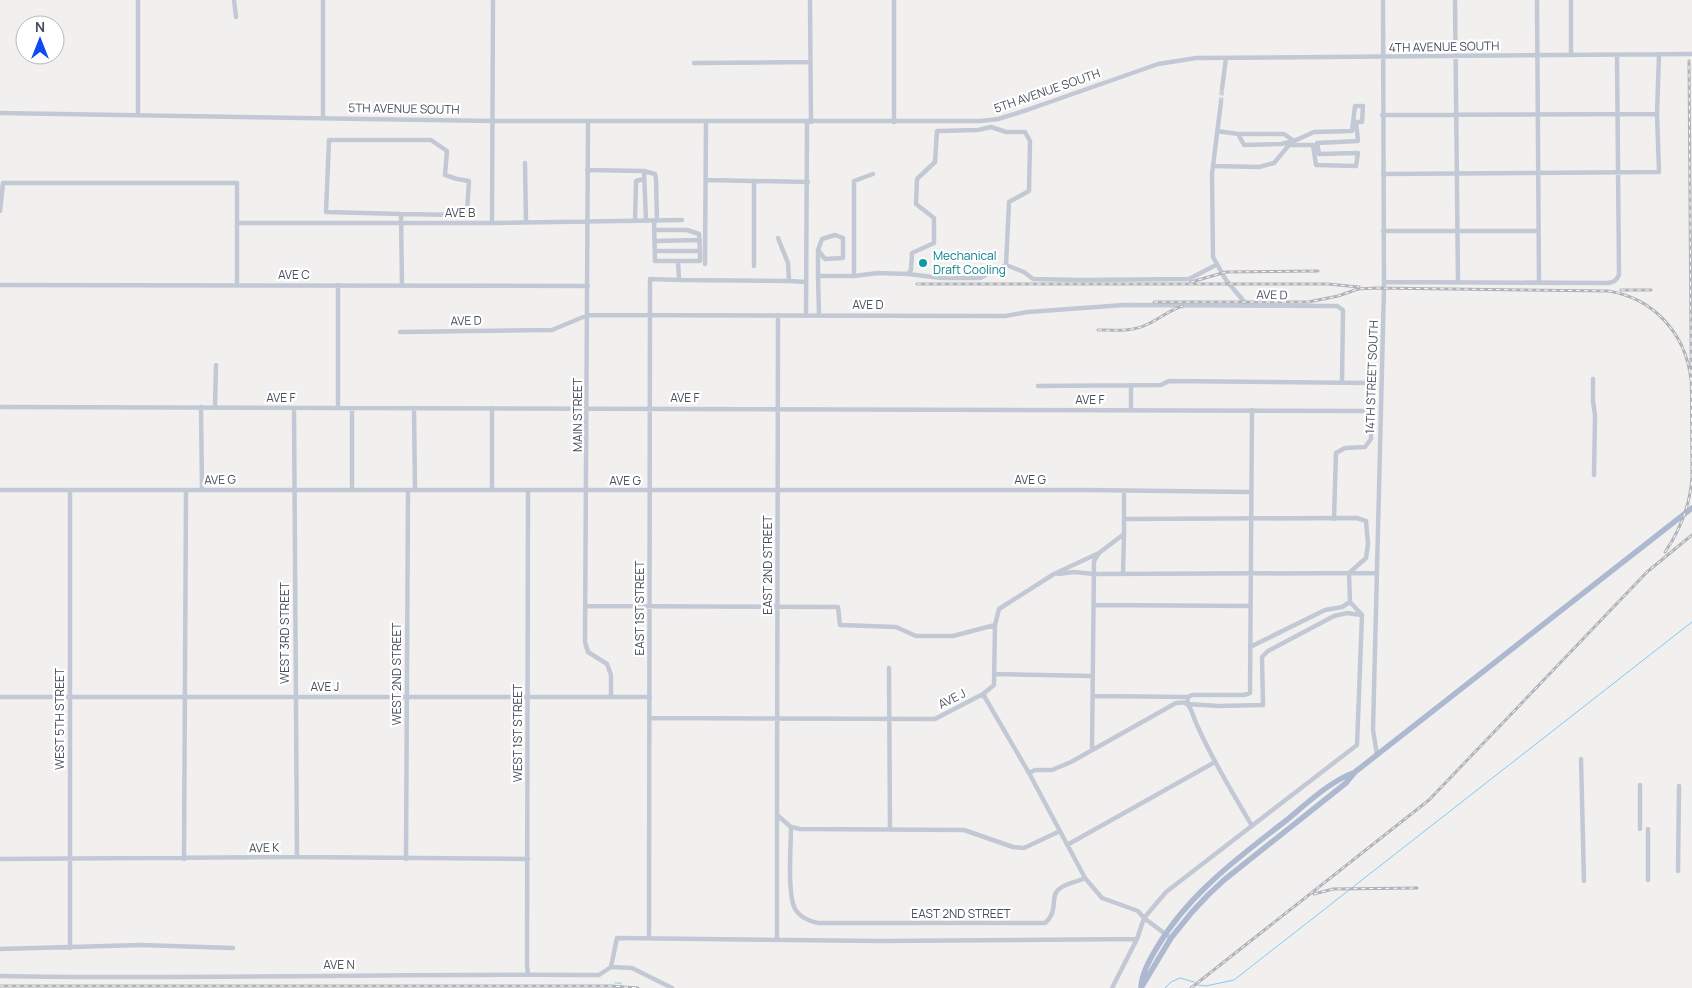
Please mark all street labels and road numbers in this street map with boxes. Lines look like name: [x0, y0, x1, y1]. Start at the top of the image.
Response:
street label: 4TH AVENUE SOUTH: [1388, 37, 1499, 56]
street label: 5TH AVENUE SOUTH: [991, 64, 1102, 117]
street label: 5TH AVENUE SOUTH: [348, 99, 460, 118]
street label: AVE B: [445, 204, 475, 221]
street label: AVE C: [278, 266, 310, 283]
street label: AVE D: [1256, 286, 1288, 303]
street label: AVE D: [852, 296, 884, 313]
street label: AVE D: [450, 312, 482, 329]
street label: 14TH STREET SOUTH: [1361, 320, 1382, 434]
street label: MAIN STREET: [569, 377, 586, 452]
street label: AVE F: [266, 389, 296, 406]
street label: AVE F: [670, 389, 700, 406]
street label: AVE F: [1075, 391, 1105, 408]
street label: AVE G: [204, 471, 237, 488]
street label: AVE G: [1014, 471, 1046, 488]
street label: AVE G: [609, 472, 641, 489]
street label: EAST 2ND STREET: [759, 515, 776, 615]
street label: EAST 1ST STREET: [631, 560, 648, 656]
street label: WEST 3RD STREET: [276, 581, 293, 684]
street label: WEST 2ND STREET: [388, 622, 405, 725]
street label: WEST 5TH STREET: [51, 667, 68, 770]
street label: AVE J: [311, 678, 339, 695]
street label: WEST 1ST STREET: [509, 683, 526, 782]
street label: AVE J: [935, 684, 968, 713]
street label: AVE K: [249, 839, 280, 856]
street label: EAST 2ND STREET: [911, 905, 1011, 922]
street label: AVE N: [323, 956, 355, 973]

